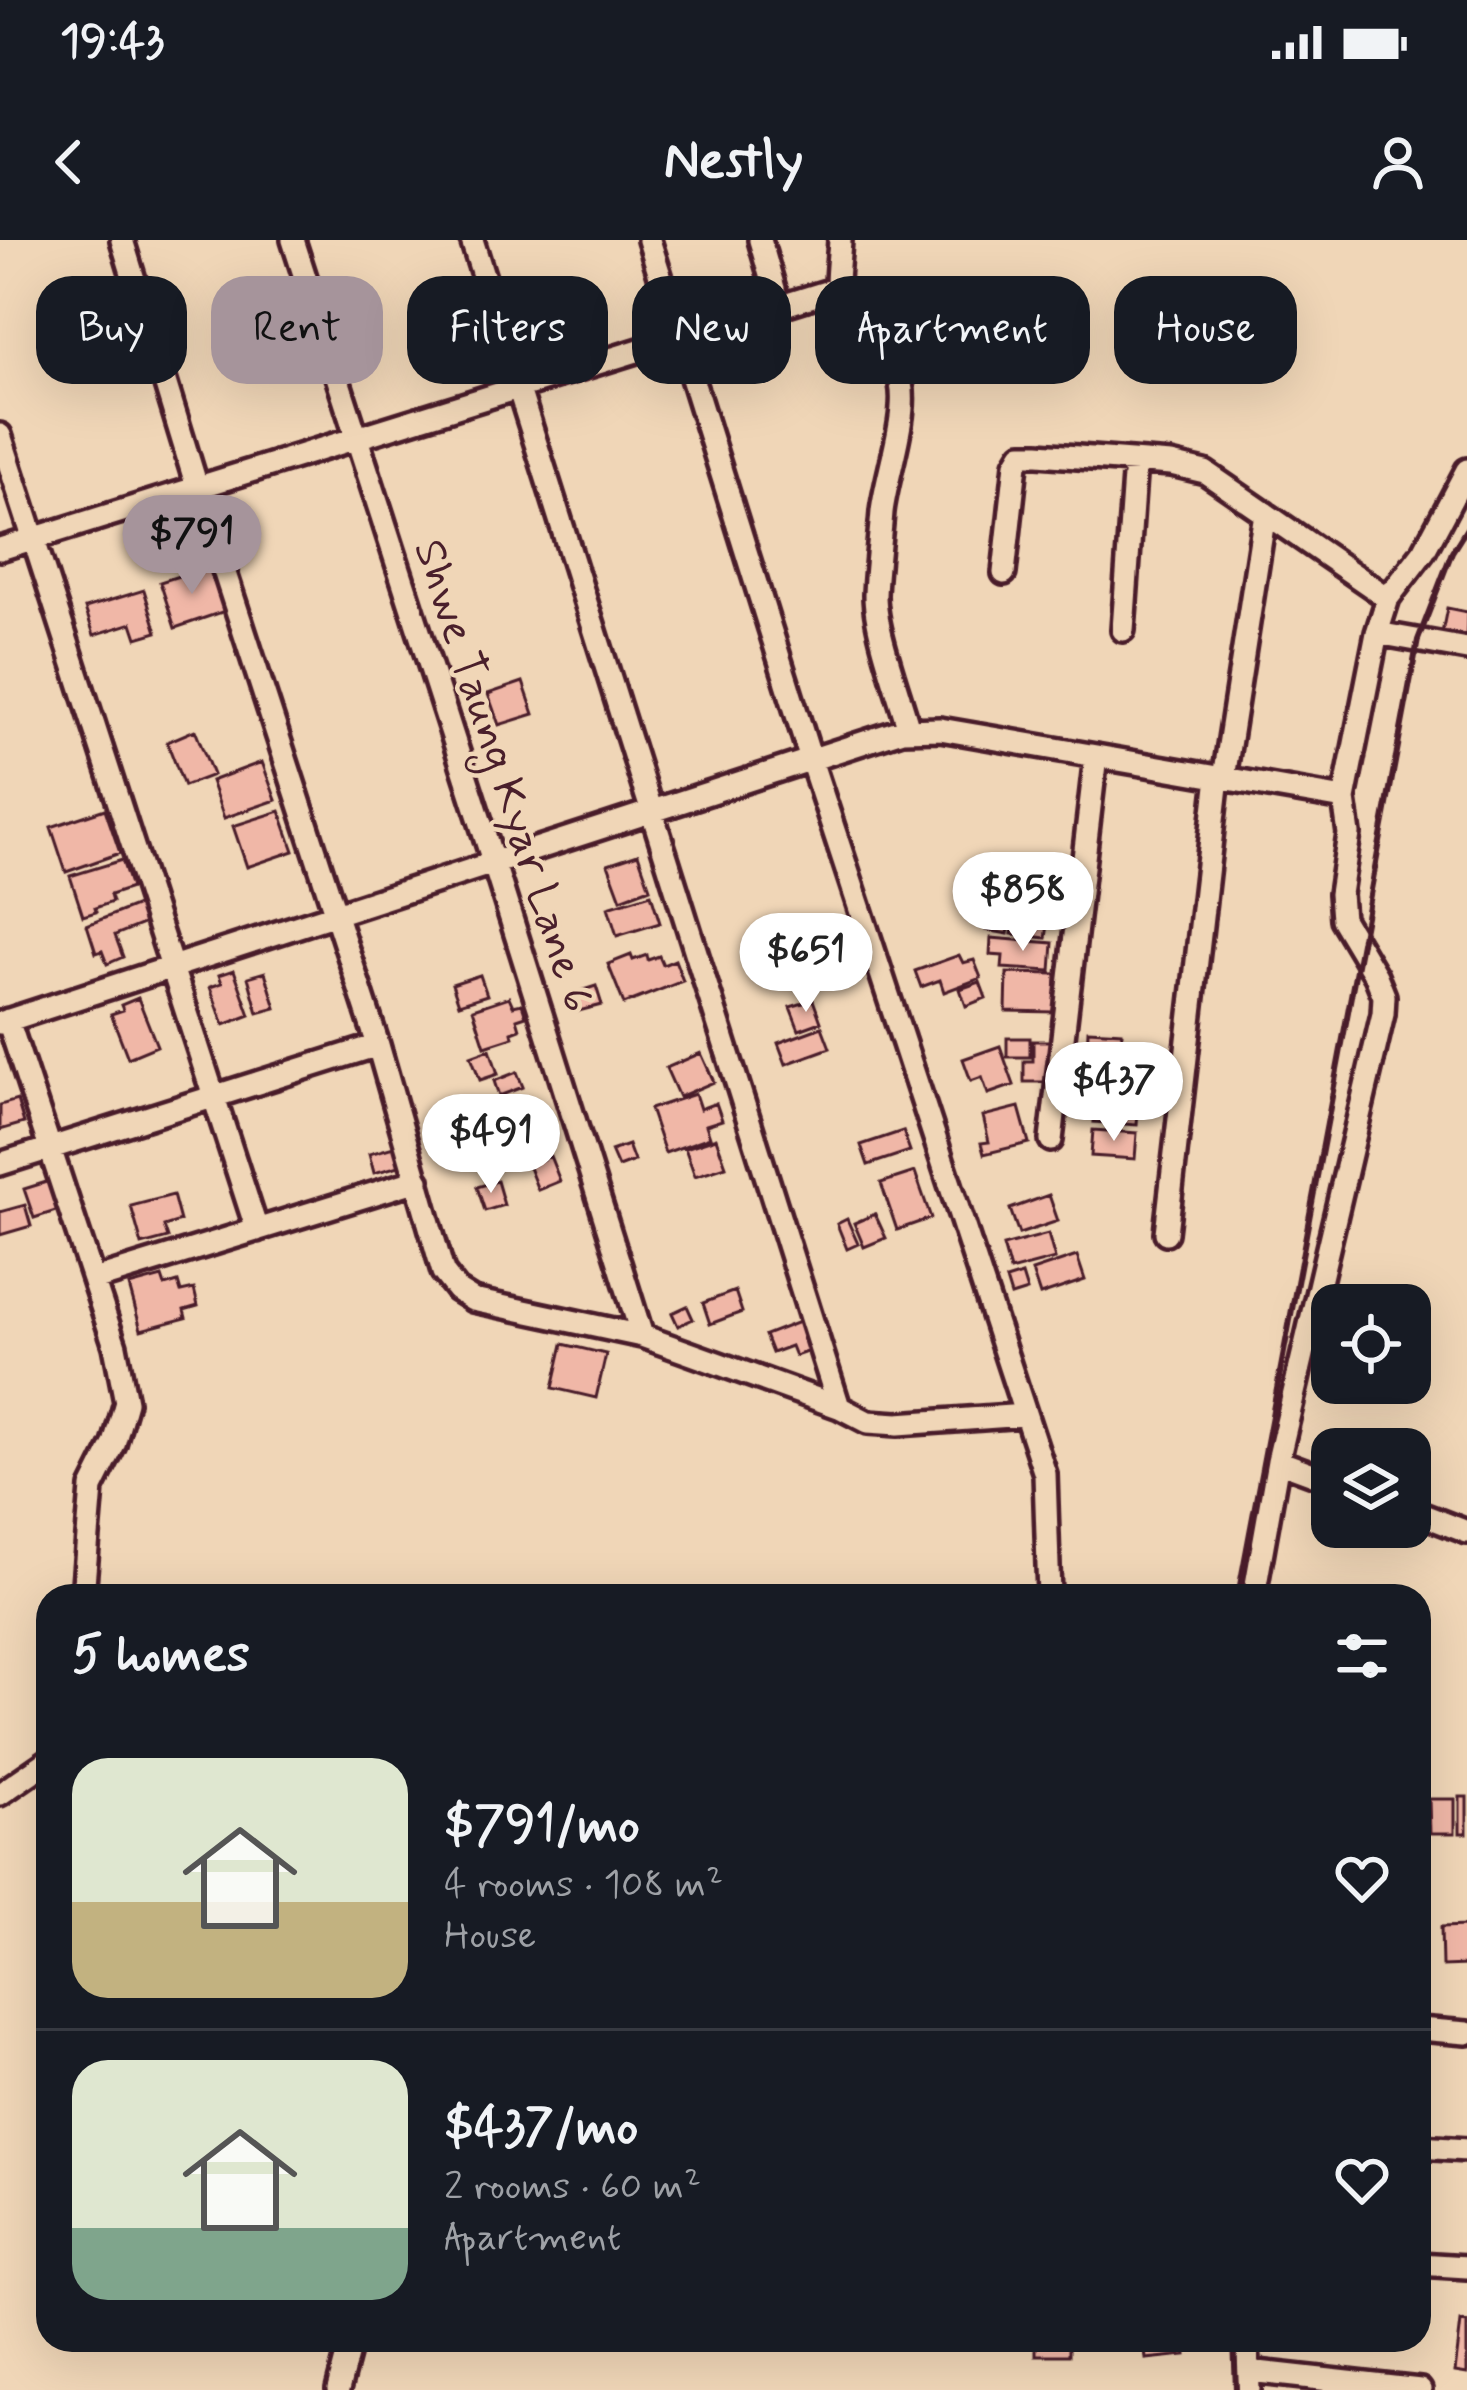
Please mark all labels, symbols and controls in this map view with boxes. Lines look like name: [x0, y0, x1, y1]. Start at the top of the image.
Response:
text: 19:43: [60, 13, 164, 72]
text: Nestly: [664, 127, 803, 198]
icon: back: [36, 129, 102, 195]
icon: person: [1365, 129, 1431, 195]
chip: Buy: [36, 276, 187, 384]
chip: Rent: [211, 276, 383, 384]
chip: Filters: [407, 276, 608, 384]
chip: New: [632, 276, 791, 384]
chip: Apartment: [815, 276, 1090, 384]
chip: House: [1114, 276, 1297, 384]
pin: $791: [121, 495, 263, 597]
text: $791: [149, 508, 235, 559]
street label: Shwe Taung Kyar Lane 6: [395, 532, 607, 1021]
pin: $858: [952, 852, 1094, 954]
text: $858: [980, 865, 1066, 916]
pin: $651: [735, 913, 877, 1015]
text: $651: [767, 926, 845, 977]
pin: $437: [1043, 1042, 1185, 1144]
text: $437: [1072, 1055, 1156, 1106]
pin: $491: [420, 1094, 562, 1196]
text: $491: [449, 1107, 533, 1158]
map controls: [1311, 1284, 1431, 1548]
button: locate: [1311, 1284, 1431, 1404]
button: layers: [1311, 1428, 1431, 1548]
text: 5 homes: [72, 1623, 250, 1689]
icon: filters: [1329, 1623, 1395, 1689]
text: $791/mo: [444, 1794, 640, 1860]
icon: home: [168, 1806, 312, 1950]
icon: heart: [1329, 1845, 1395, 1911]
text: 4 rooms · 108 m²: [444, 1860, 723, 1911]
text: House: [444, 1911, 536, 1962]
text: $437/mo: [444, 2096, 638, 2162]
icon: home: [168, 2108, 312, 2252]
icon: heart: [1329, 2147, 1395, 2213]
text: 2 rooms · 60 m²: [444, 2162, 701, 2213]
text: Apartment: [444, 2213, 621, 2264]

